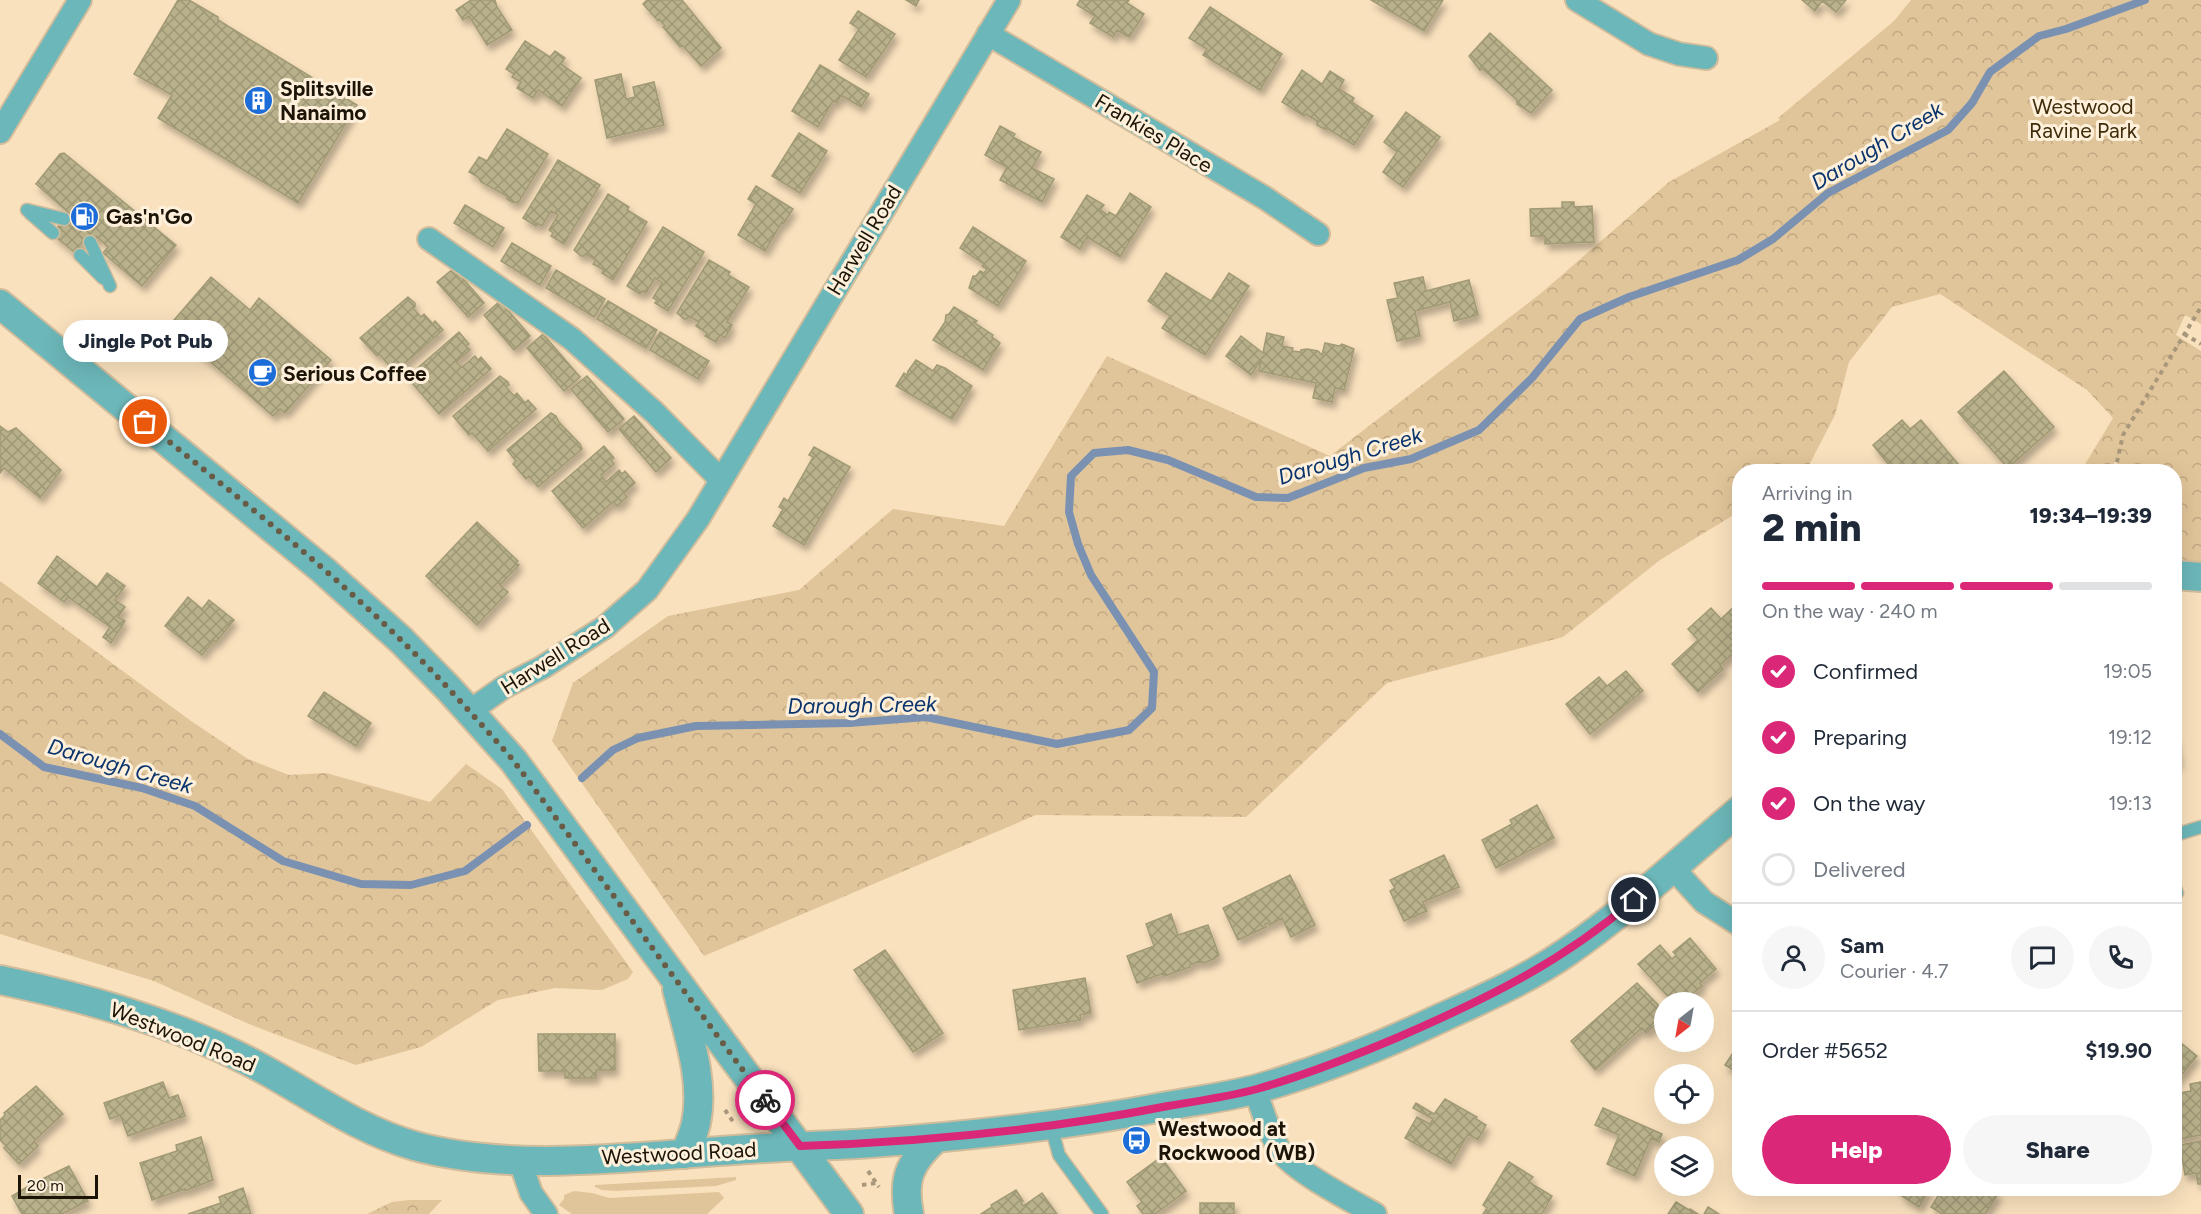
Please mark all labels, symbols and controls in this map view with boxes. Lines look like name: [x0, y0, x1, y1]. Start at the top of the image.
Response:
place label: Splitsville Nanaimo: [280, 76, 374, 125]
building icon: Splitsville Nanaimo: [243, 84, 275, 116]
street label: Frankies Place: [1091, 88, 1217, 178]
park label: Westwood Ravine Park: [2029, 94, 2138, 143]
water label: Darough Creek: [1806, 95, 1949, 196]
street label: Harwell Road: [821, 180, 907, 300]
fuel station icon: Gas'n'Go: [69, 200, 101, 232]
place label: Gas'n'Go: [106, 204, 193, 229]
callout: Jingle Pot Pub: [63, 320, 228, 362]
text: Jingle Pot Pub: [79, 329, 212, 353]
cafe icon: Serious Coffee: [246, 357, 278, 389]
place label: Serious Coffee: [283, 361, 427, 386]
pin: [119, 396, 170, 447]
icon: bag: [128, 405, 161, 438]
water label: Darough Creek: [1275, 421, 1427, 491]
text: Arriving in: [1762, 481, 1852, 505]
text: 19:34–19:39: [2029, 502, 2152, 529]
text: 2 min: [1762, 504, 1862, 551]
text: On the way · 240 m: [1762, 599, 1938, 623]
street label: Harwell Road: [496, 613, 614, 699]
icon: check: [1762, 655, 1795, 688]
text: Confirmed: [1813, 658, 1918, 685]
text: 19:05: [2103, 659, 2152, 683]
water label: Darough Creek: [787, 690, 938, 720]
icon: check: [1762, 721, 1795, 754]
text: Preparing: [1813, 724, 1907, 751]
text: 19:12: [2108, 725, 2152, 749]
water label: Darough Creek: [45, 732, 197, 800]
icon: check: [1762, 787, 1795, 820]
text: On the way: [1813, 790, 1925, 817]
text: 19:13: [2108, 791, 2152, 815]
text: Delivered: [1813, 856, 1906, 883]
pin: [1608, 874, 1659, 925]
icon: home: [1617, 883, 1650, 916]
button: person: [1762, 926, 1825, 989]
button: chat: [2011, 926, 2074, 989]
button: phone: [2089, 926, 2152, 989]
text: Sam: [1840, 932, 1884, 959]
text: Courier · 4.7: [1840, 959, 1949, 983]
north arrow: [1654, 992, 1714, 1052]
map controls: [1654, 992, 1714, 1196]
street label: Westwood Road: [106, 996, 260, 1078]
text: Order #5652: [1762, 1037, 1888, 1064]
text: $19.90: [2085, 1037, 2152, 1064]
button: locate: [1654, 1064, 1714, 1124]
courier: [735, 1070, 795, 1130]
icon: bike: [749, 1084, 782, 1117]
button: Help: [1762, 1115, 1951, 1184]
button: Share: [1963, 1115, 2152, 1184]
place label: Westwood at Rockwood (WB): [1158, 1116, 1315, 1165]
bus stop icon: Westwood at Rockwood (WB): [1121, 1124, 1153, 1156]
street label: Westwood Road: [601, 1136, 757, 1170]
button: layers: [1654, 1136, 1714, 1196]
scale bar: [18, 1172, 98, 1200]
text: 20 m: [27, 1176, 64, 1195]

